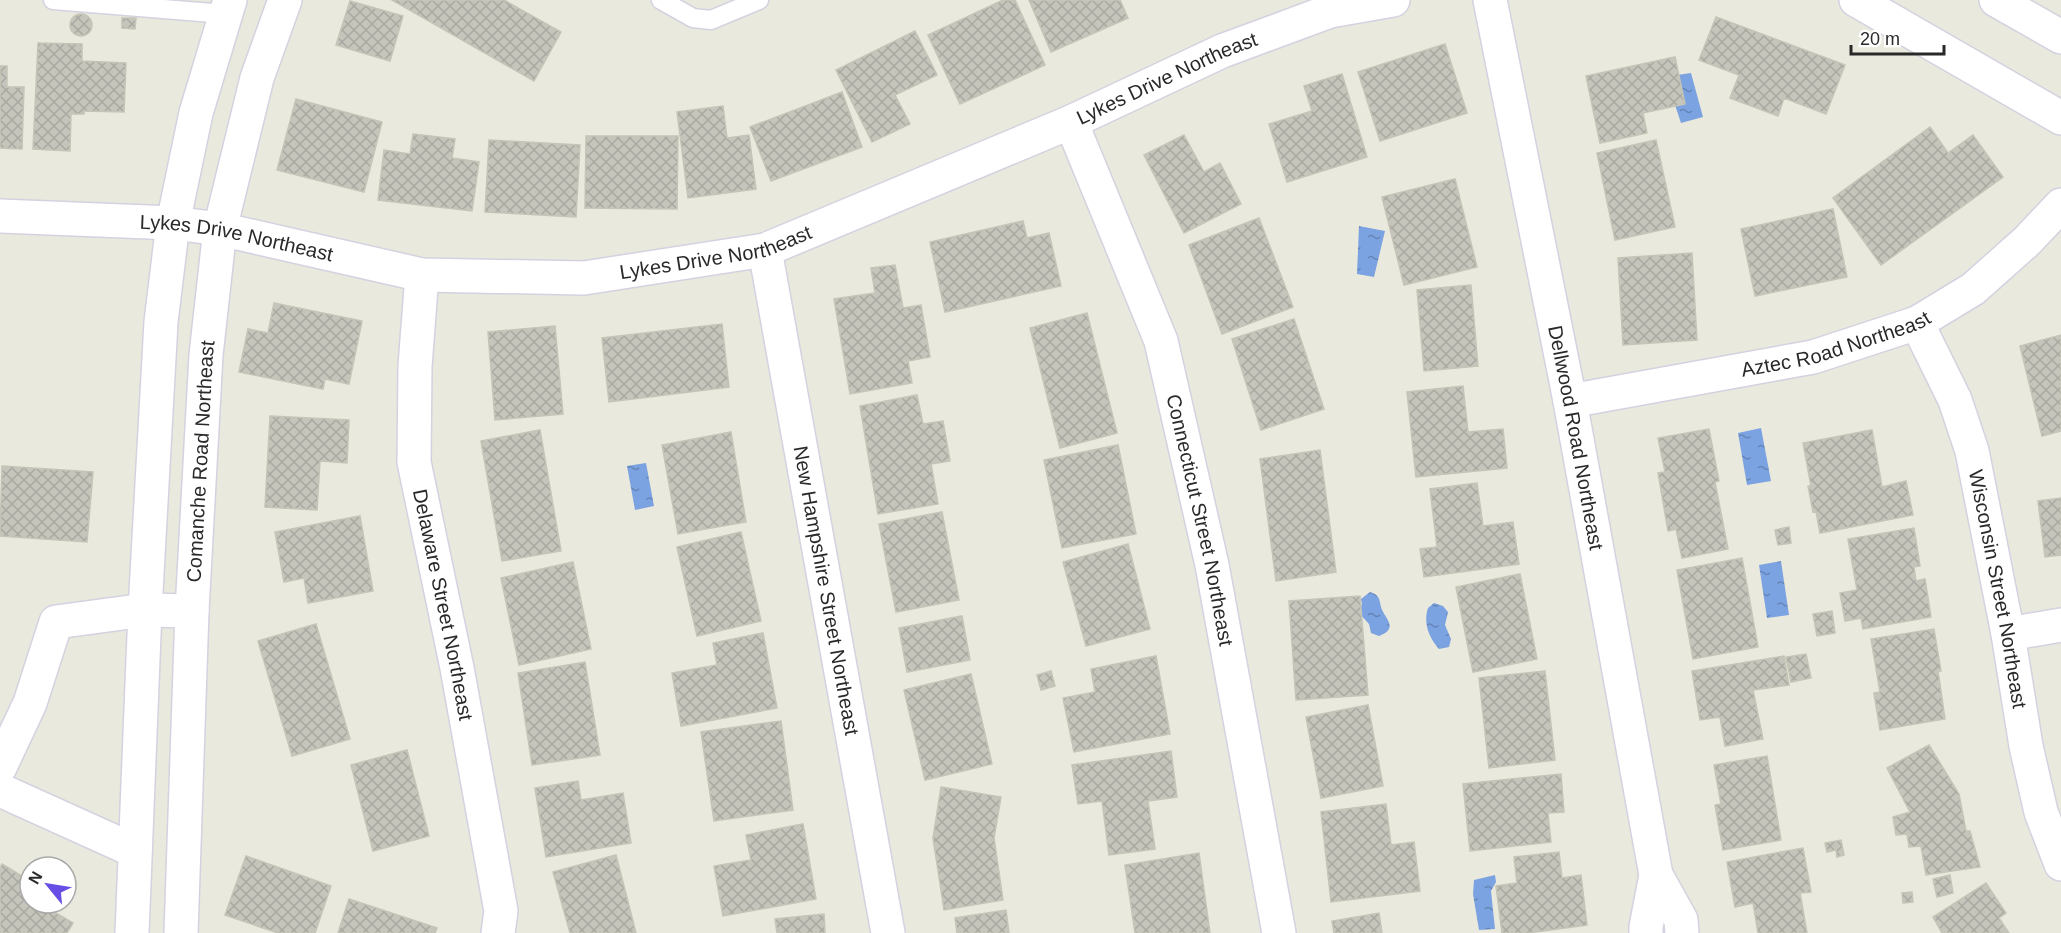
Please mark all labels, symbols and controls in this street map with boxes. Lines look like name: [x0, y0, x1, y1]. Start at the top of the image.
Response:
scale bar: [1851, 18, 1944, 56]
street label: Lykes Drive Northeast: [1073, 28, 1261, 129]
text: 20 m: [1860, 29, 1900, 49]
street label: Lykes Drive Northeast: [139, 211, 336, 265]
street label: Lykes Drive Northeast: [618, 221, 815, 283]
street label: Aztec Road Northeast: [1739, 306, 1935, 381]
street label: Dellwood Road Northeast: [1544, 323, 1608, 552]
street label: Comanche Road Northeast: [183, 339, 219, 583]
street label: Connecticut Street Northeast: [1162, 392, 1238, 648]
street label: New Hampshire Street Northeast: [789, 444, 863, 737]
street label: Wisconsin Street Northeast: [1965, 468, 2031, 710]
street label: Delaware Street Northeast: [409, 487, 477, 723]
north arrow: [18, 855, 78, 915]
text: N: [25, 868, 46, 887]

